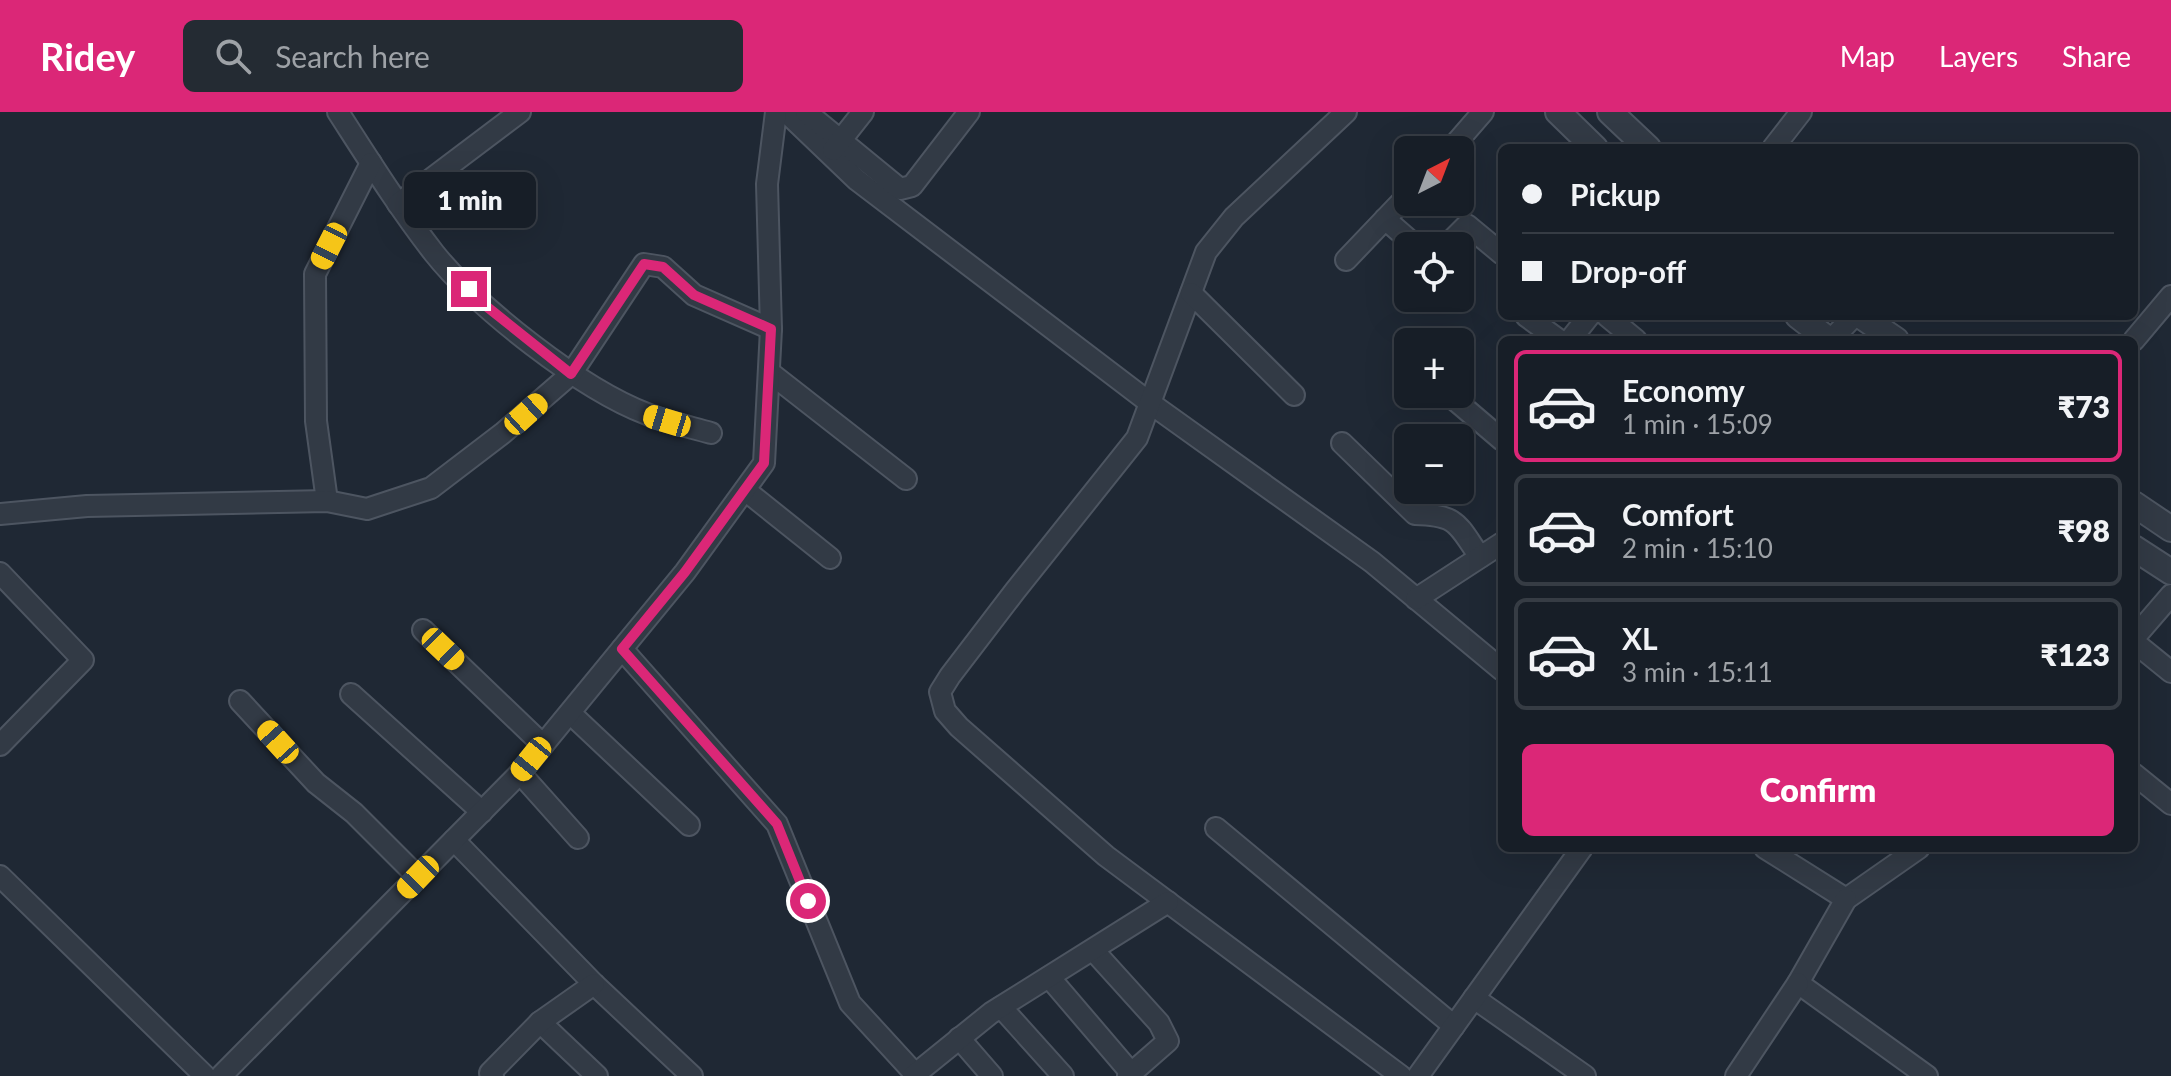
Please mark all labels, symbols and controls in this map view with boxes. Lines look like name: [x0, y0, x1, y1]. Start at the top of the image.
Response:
search box: [183, 20, 743, 92]
text: Ridey: [40, 33, 135, 79]
icon: search: [211, 34, 255, 78]
text: Search here: [275, 38, 430, 74]
text: Map: [1840, 39, 1895, 73]
text: Layers: [1939, 39, 2018, 73]
text: Share: [2062, 39, 2131, 73]
north arrow: [1394, 136, 1474, 216]
map controls: [1394, 136, 1474, 504]
callout: 1 min: [403, 173, 535, 229]
text: Pickup: [1570, 176, 1661, 212]
text: 1 min: [438, 184, 502, 216]
car: [307, 219, 351, 273]
button: locate: [1394, 232, 1474, 312]
text: Drop-off: [1570, 253, 1686, 289]
route end: [451, 271, 487, 307]
button: +: [1394, 328, 1474, 408]
icon: car: [1526, 370, 1598, 442]
text: Economy: [1622, 372, 1745, 408]
text: ₹73: [2058, 388, 2110, 424]
car: [500, 389, 552, 439]
car: [641, 403, 693, 439]
text: 1 min · 15:09: [1622, 408, 1773, 440]
button: −: [1394, 424, 1474, 504]
icon: car: [1526, 494, 1598, 566]
text: Comfort: [1622, 496, 1734, 532]
text: ₹98: [2058, 512, 2110, 548]
text: 2 min · 15:10: [1622, 532, 1773, 564]
icon: car: [1526, 618, 1598, 690]
text: XL: [1622, 620, 1658, 656]
car: [417, 624, 469, 674]
text: ₹123: [2040, 636, 2110, 672]
text: 3 min · 15:11: [1622, 656, 1773, 688]
car: [253, 716, 303, 768]
car: [507, 733, 555, 785]
button: Confirm: [1522, 744, 2114, 836]
car: [393, 851, 443, 903]
route start: [790, 883, 826, 919]

